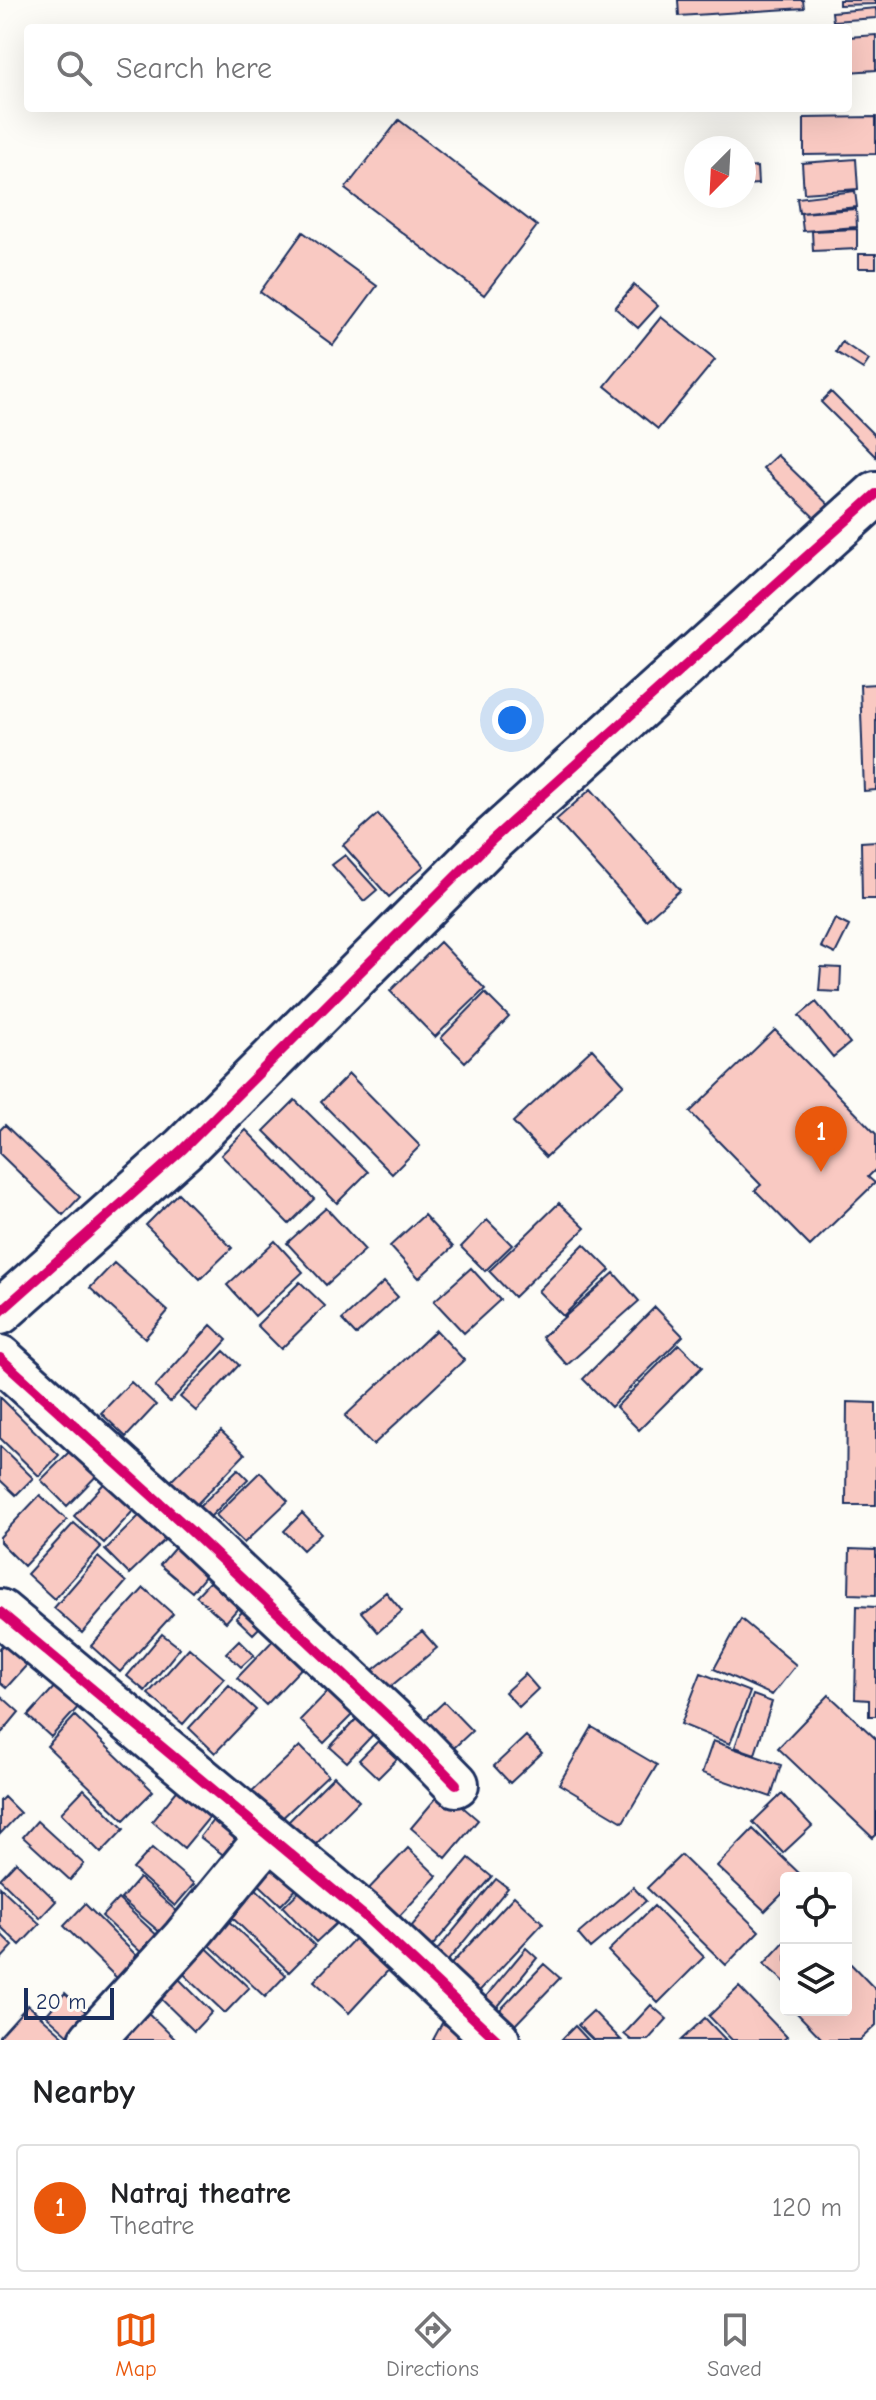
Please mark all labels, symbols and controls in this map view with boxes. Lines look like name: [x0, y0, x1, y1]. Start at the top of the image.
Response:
search box: [24, 24, 852, 112]
icon: search: [52, 46, 96, 90]
text: Search here: [116, 51, 272, 86]
north arrow: [684, 136, 756, 208]
your location: [492, 700, 532, 740]
pin: 1: [795, 1106, 847, 1172]
map controls: [780, 1872, 852, 2016]
button: locate: [780, 1872, 852, 1944]
button: layers: [780, 1944, 852, 2016]
scale bar: [24, 1984, 114, 2020]
text: 20 m: [36, 1989, 86, 2015]
text: Nearby: [32, 2072, 135, 2112]
text: Natraj theatre: [110, 2176, 291, 2211]
text: 1: [55, 2193, 65, 2223]
text: 120 m: [772, 2193, 842, 2223]
text: Theatre: [110, 2211, 194, 2241]
tab: Map: [114, 2308, 158, 2382]
tab: Directions: [386, 2308, 479, 2382]
tab: Saved: [707, 2308, 762, 2382]

